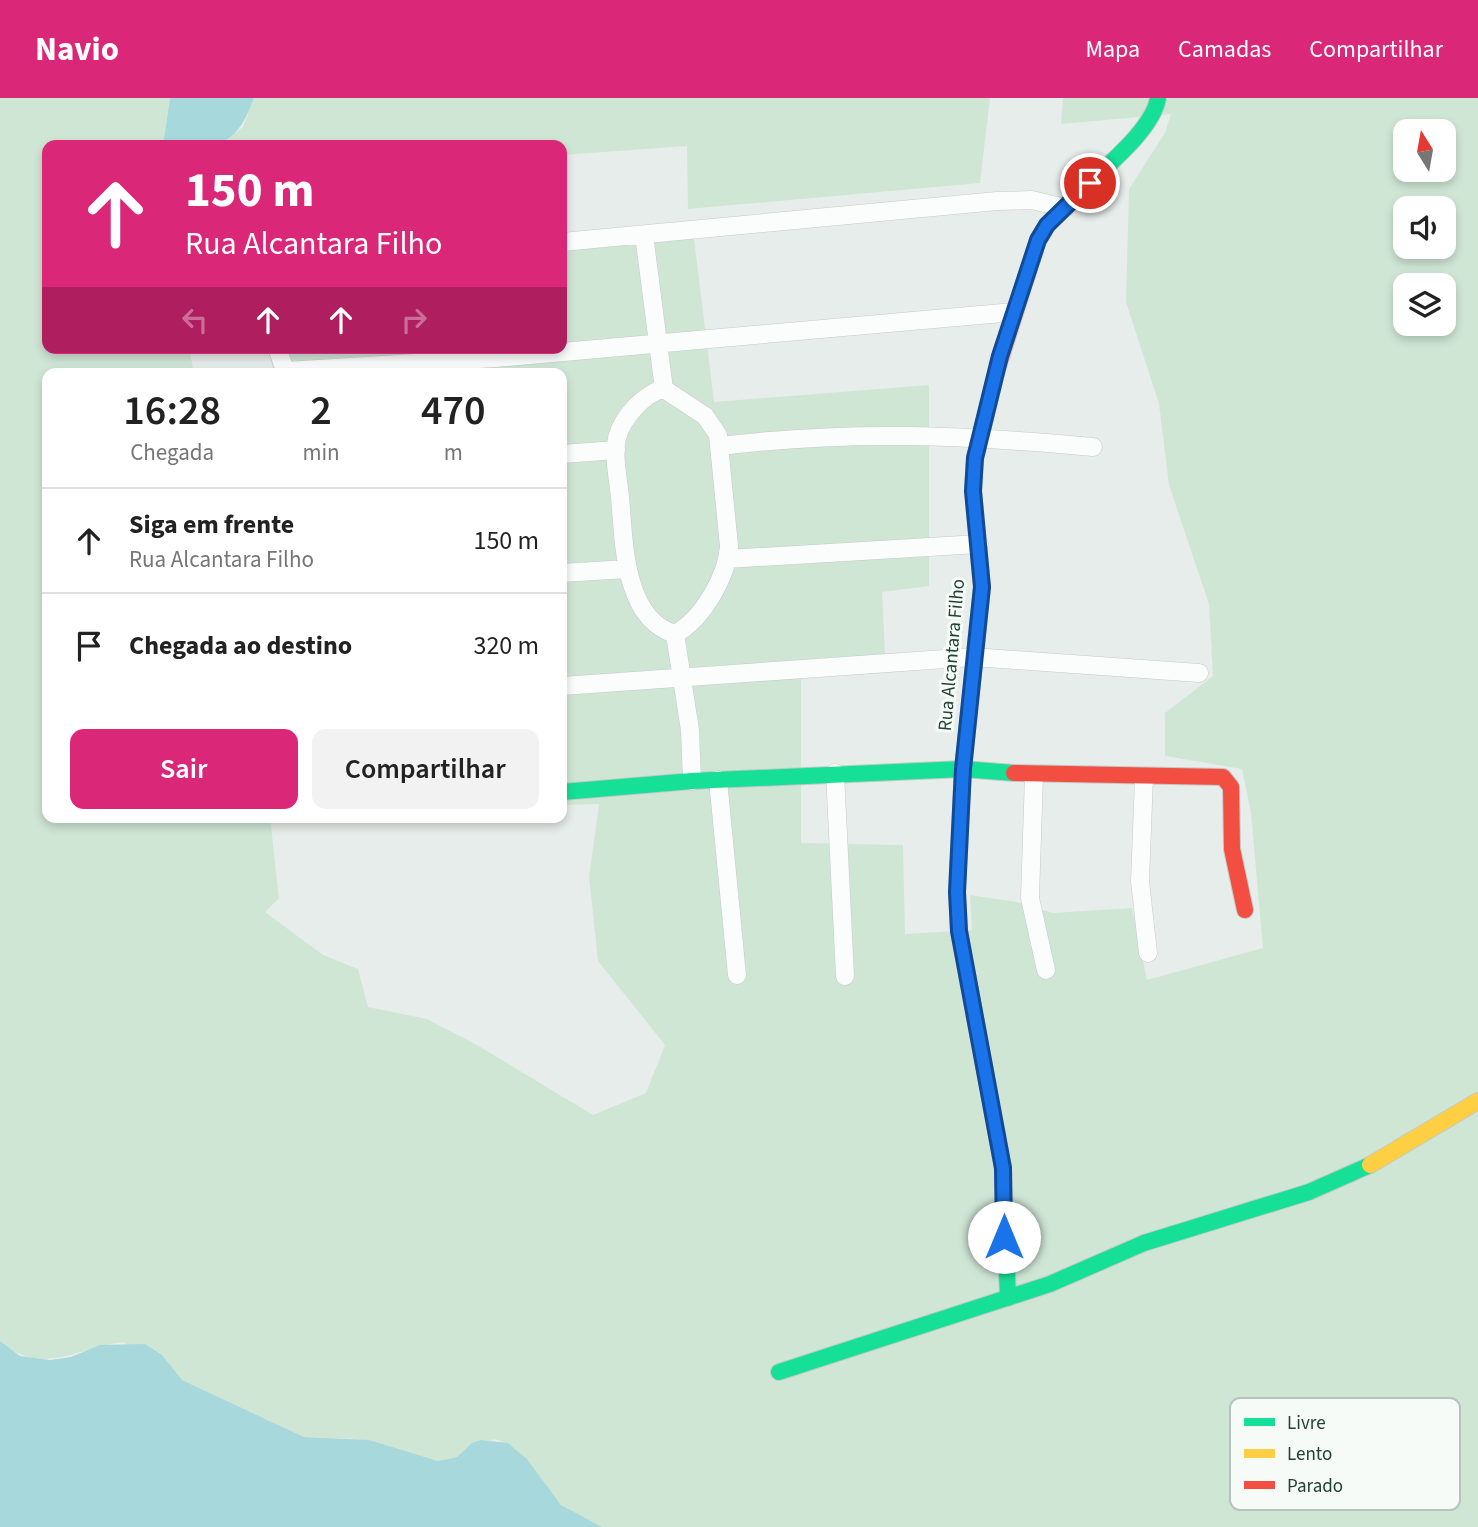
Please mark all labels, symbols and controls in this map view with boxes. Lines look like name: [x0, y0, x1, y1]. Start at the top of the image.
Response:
text: Navio: [35, 26, 119, 73]
text: Mapa: [1085, 32, 1140, 67]
text: Camadas: [1178, 32, 1271, 67]
text: Compartilhar: [1309, 32, 1443, 67]
north arrow: [1393, 119, 1456, 182]
map controls: [1393, 119, 1456, 336]
pin: [1060, 153, 1120, 213]
text: 150 m: [185, 156, 314, 226]
icon: arrive: [1071, 164, 1109, 202]
icon: ahead: [70, 168, 161, 259]
button: sound: [1393, 196, 1456, 259]
text: Rua Alcantara Filho: [185, 221, 442, 267]
button: layers: [1393, 273, 1456, 336]
icon: left: [176, 301, 214, 339]
icon: ahead: [249, 301, 287, 339]
icon: ahead: [322, 301, 360, 339]
icon: right: [395, 301, 433, 339]
text: 16:28: [123, 381, 221, 441]
text: 2: [310, 381, 332, 441]
text: 470: [421, 381, 486, 441]
text: Chegada: [130, 436, 214, 469]
text: min: [302, 436, 340, 469]
text: m: [444, 436, 463, 469]
text: Siga em frente: [129, 506, 294, 543]
icon: ahead: [70, 522, 108, 560]
text: 150 m: [473, 522, 539, 559]
text: Rua Alcantara Filho: [129, 543, 314, 576]
street label: Rua Alcantara Filho: [932, 578, 972, 732]
icon: arrive: [70, 627, 108, 665]
text: Chegada ao destino: [129, 627, 352, 664]
text: 320 m: [473, 627, 539, 664]
button: Sair: [70, 729, 298, 809]
button: Compartilhar: [312, 729, 539, 809]
position arrow: [967, 1200, 1041, 1274]
legend: [1230, 1398, 1460, 1510]
text: Livre: [1287, 1410, 1326, 1437]
text: Lento: [1287, 1441, 1332, 1468]
text: Parado: [1287, 1473, 1343, 1500]

